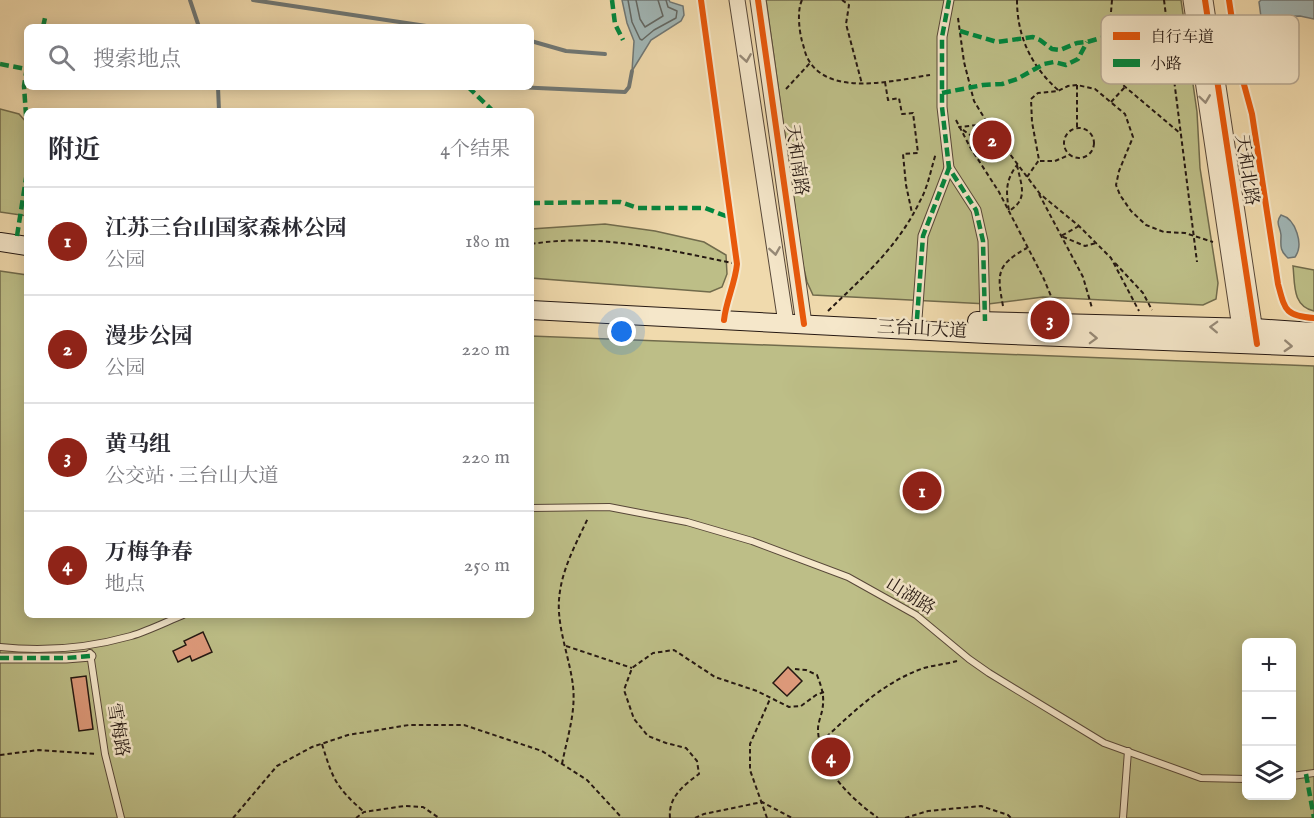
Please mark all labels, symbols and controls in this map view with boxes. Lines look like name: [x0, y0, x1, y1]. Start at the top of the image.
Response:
legend: [1101, 15, 1299, 84]
search box: [24, 24, 534, 90]
text: 自行车道: [1150, 28, 1214, 48]
icon: search: [45, 41, 78, 74]
text: 搜索地点: [93, 46, 181, 74]
one-way arrow: [740, 53, 752, 62]
text: 小路: [1150, 55, 1182, 75]
one-way arrow: [1199, 95, 1211, 104]
pin: 2: [972, 118, 1012, 162]
street label: 天和南路: [780, 123, 812, 197]
street label: 天和北路: [1229, 133, 1263, 207]
text: 附近: [48, 134, 100, 167]
text: 4个结果: [440, 137, 510, 162]
text: 江苏三台山国家森林公园: [105, 215, 347, 243]
text: 1: [64, 229, 71, 254]
text: 180 m: [465, 229, 510, 254]
one-way arrow: [769, 246, 781, 255]
text: 公园: [105, 248, 145, 273]
pin: 3: [1030, 298, 1070, 342]
street label: 三台山大道: [876, 316, 968, 344]
your location: [607, 317, 636, 346]
one-way arrow: [1209, 321, 1218, 334]
text: 漫步公园: [105, 323, 193, 351]
one-way arrow: [1088, 332, 1097, 344]
text: 2: [63, 337, 72, 362]
text: 220 m: [462, 337, 510, 362]
one-way arrow: [1283, 339, 1292, 352]
text: 公园: [105, 356, 145, 381]
text: 黄马组: [105, 431, 171, 459]
text: 3: [64, 445, 71, 470]
text: 220 m: [462, 445, 510, 470]
text: 公交站 · 三台山大道: [105, 464, 278, 489]
pin: 1: [902, 468, 942, 514]
text: 万梅争春: [105, 539, 193, 567]
text: 4: [63, 553, 72, 578]
text: 250 m: [464, 553, 510, 578]
text: 地点: [105, 572, 145, 597]
street label: 山湖路: [881, 573, 939, 621]
map controls: [1242, 638, 1296, 800]
button: +: [1242, 638, 1296, 692]
button: −: [1242, 692, 1296, 746]
street label: 雪梅路: [101, 701, 133, 759]
pin: 4: [812, 734, 850, 780]
button: layers: [1242, 746, 1296, 800]

